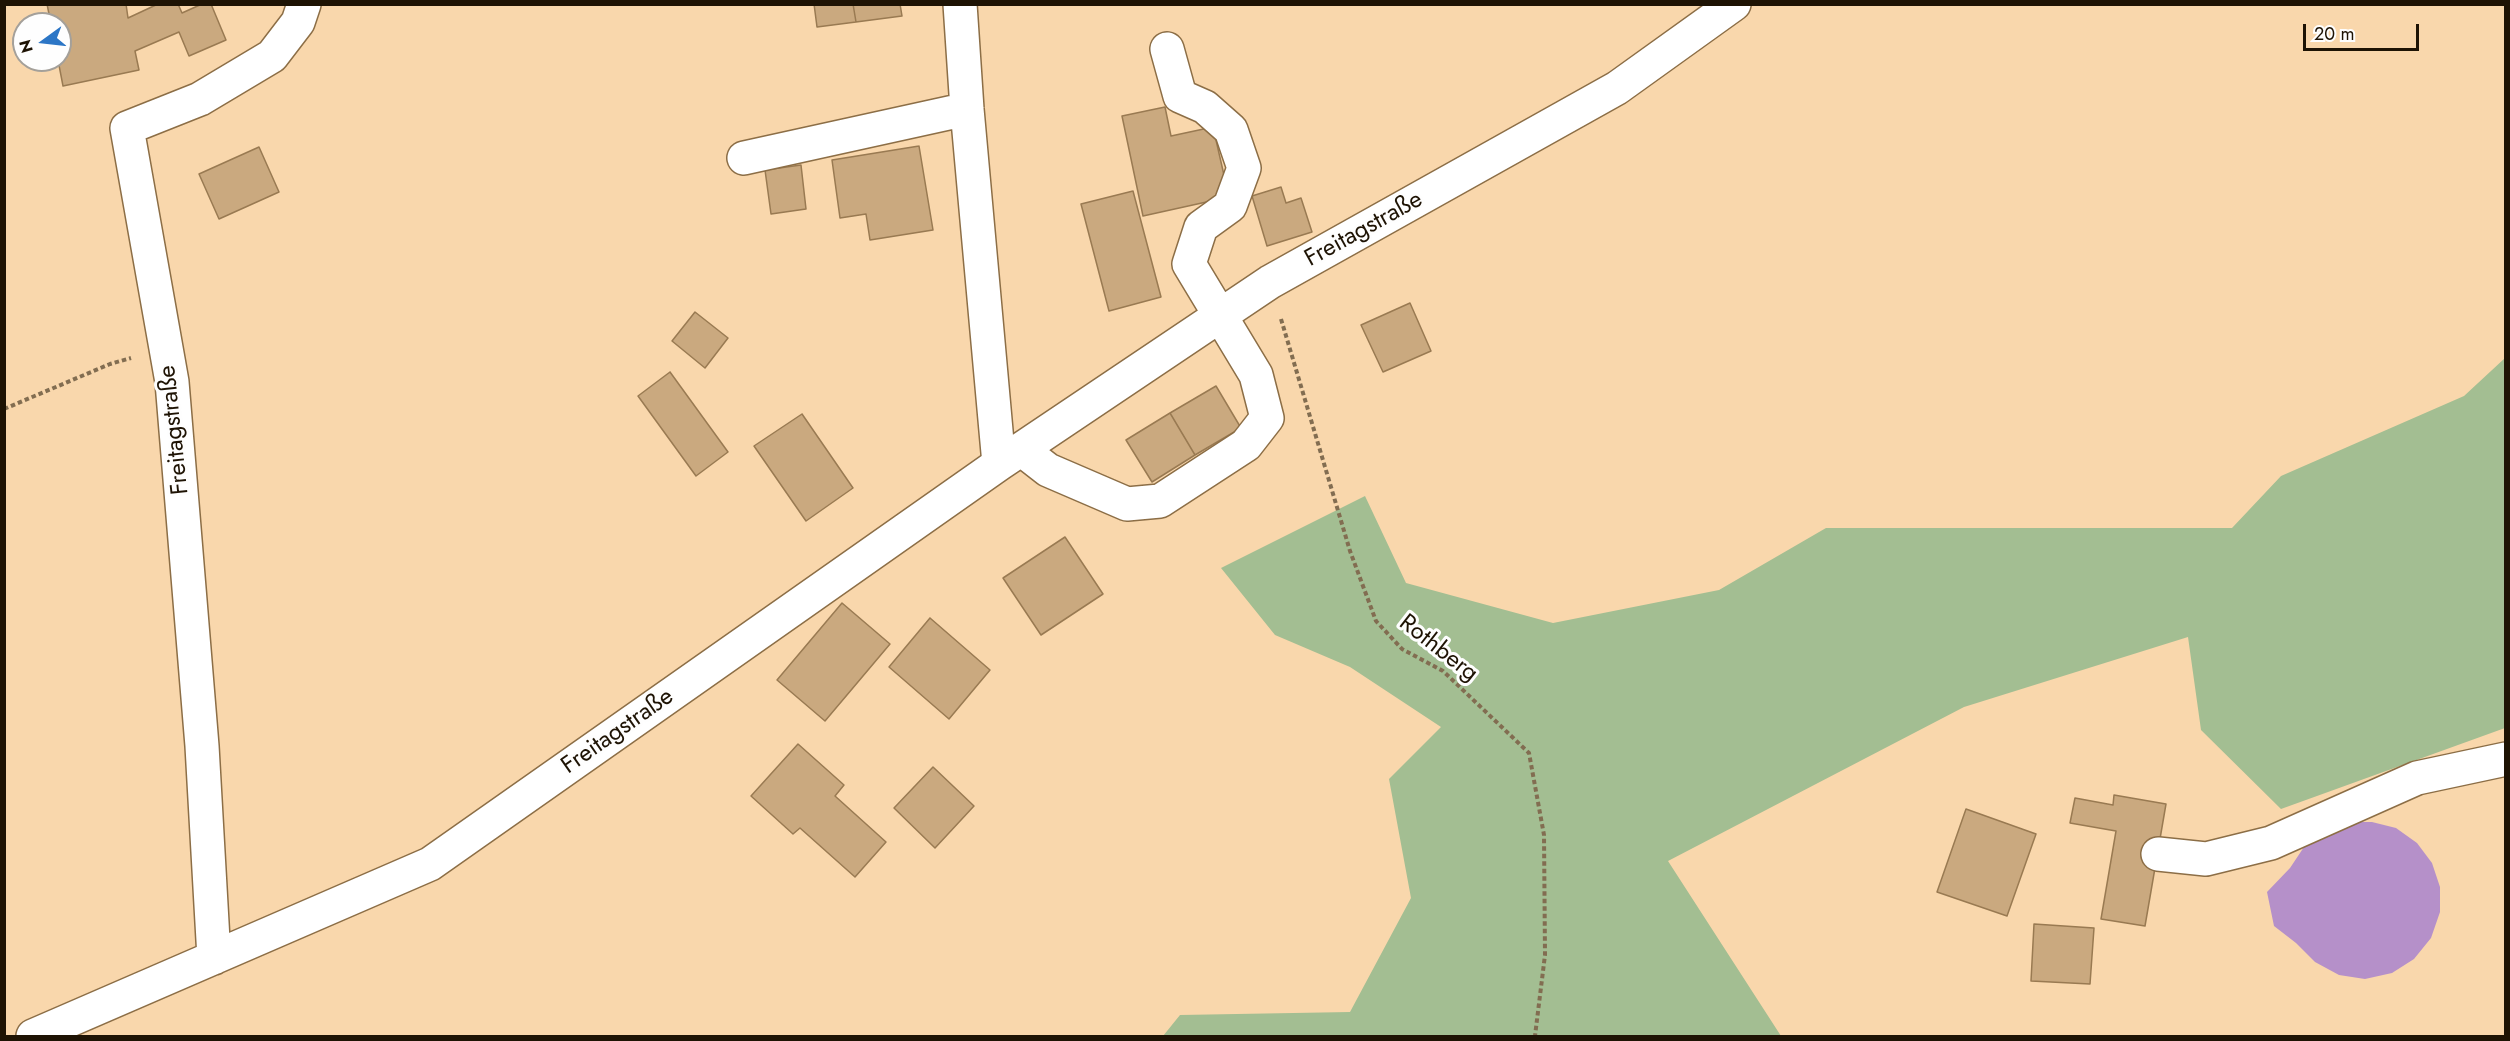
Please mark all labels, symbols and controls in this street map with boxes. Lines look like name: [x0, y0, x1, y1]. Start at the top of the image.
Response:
north arrow: [12, 12, 72, 72]
scale bar: [2306, 12, 2422, 50]
text: 20 m: [2314, 21, 2354, 47]
text: N: [13, 37, 39, 55]
street label: Freitagstraße: [1300, 186, 1428, 274]
street label: Freitagstraße: [154, 364, 196, 496]
street label: Rothberg: [1393, 609, 1483, 689]
street label: Freitagstraße: [556, 683, 680, 781]

